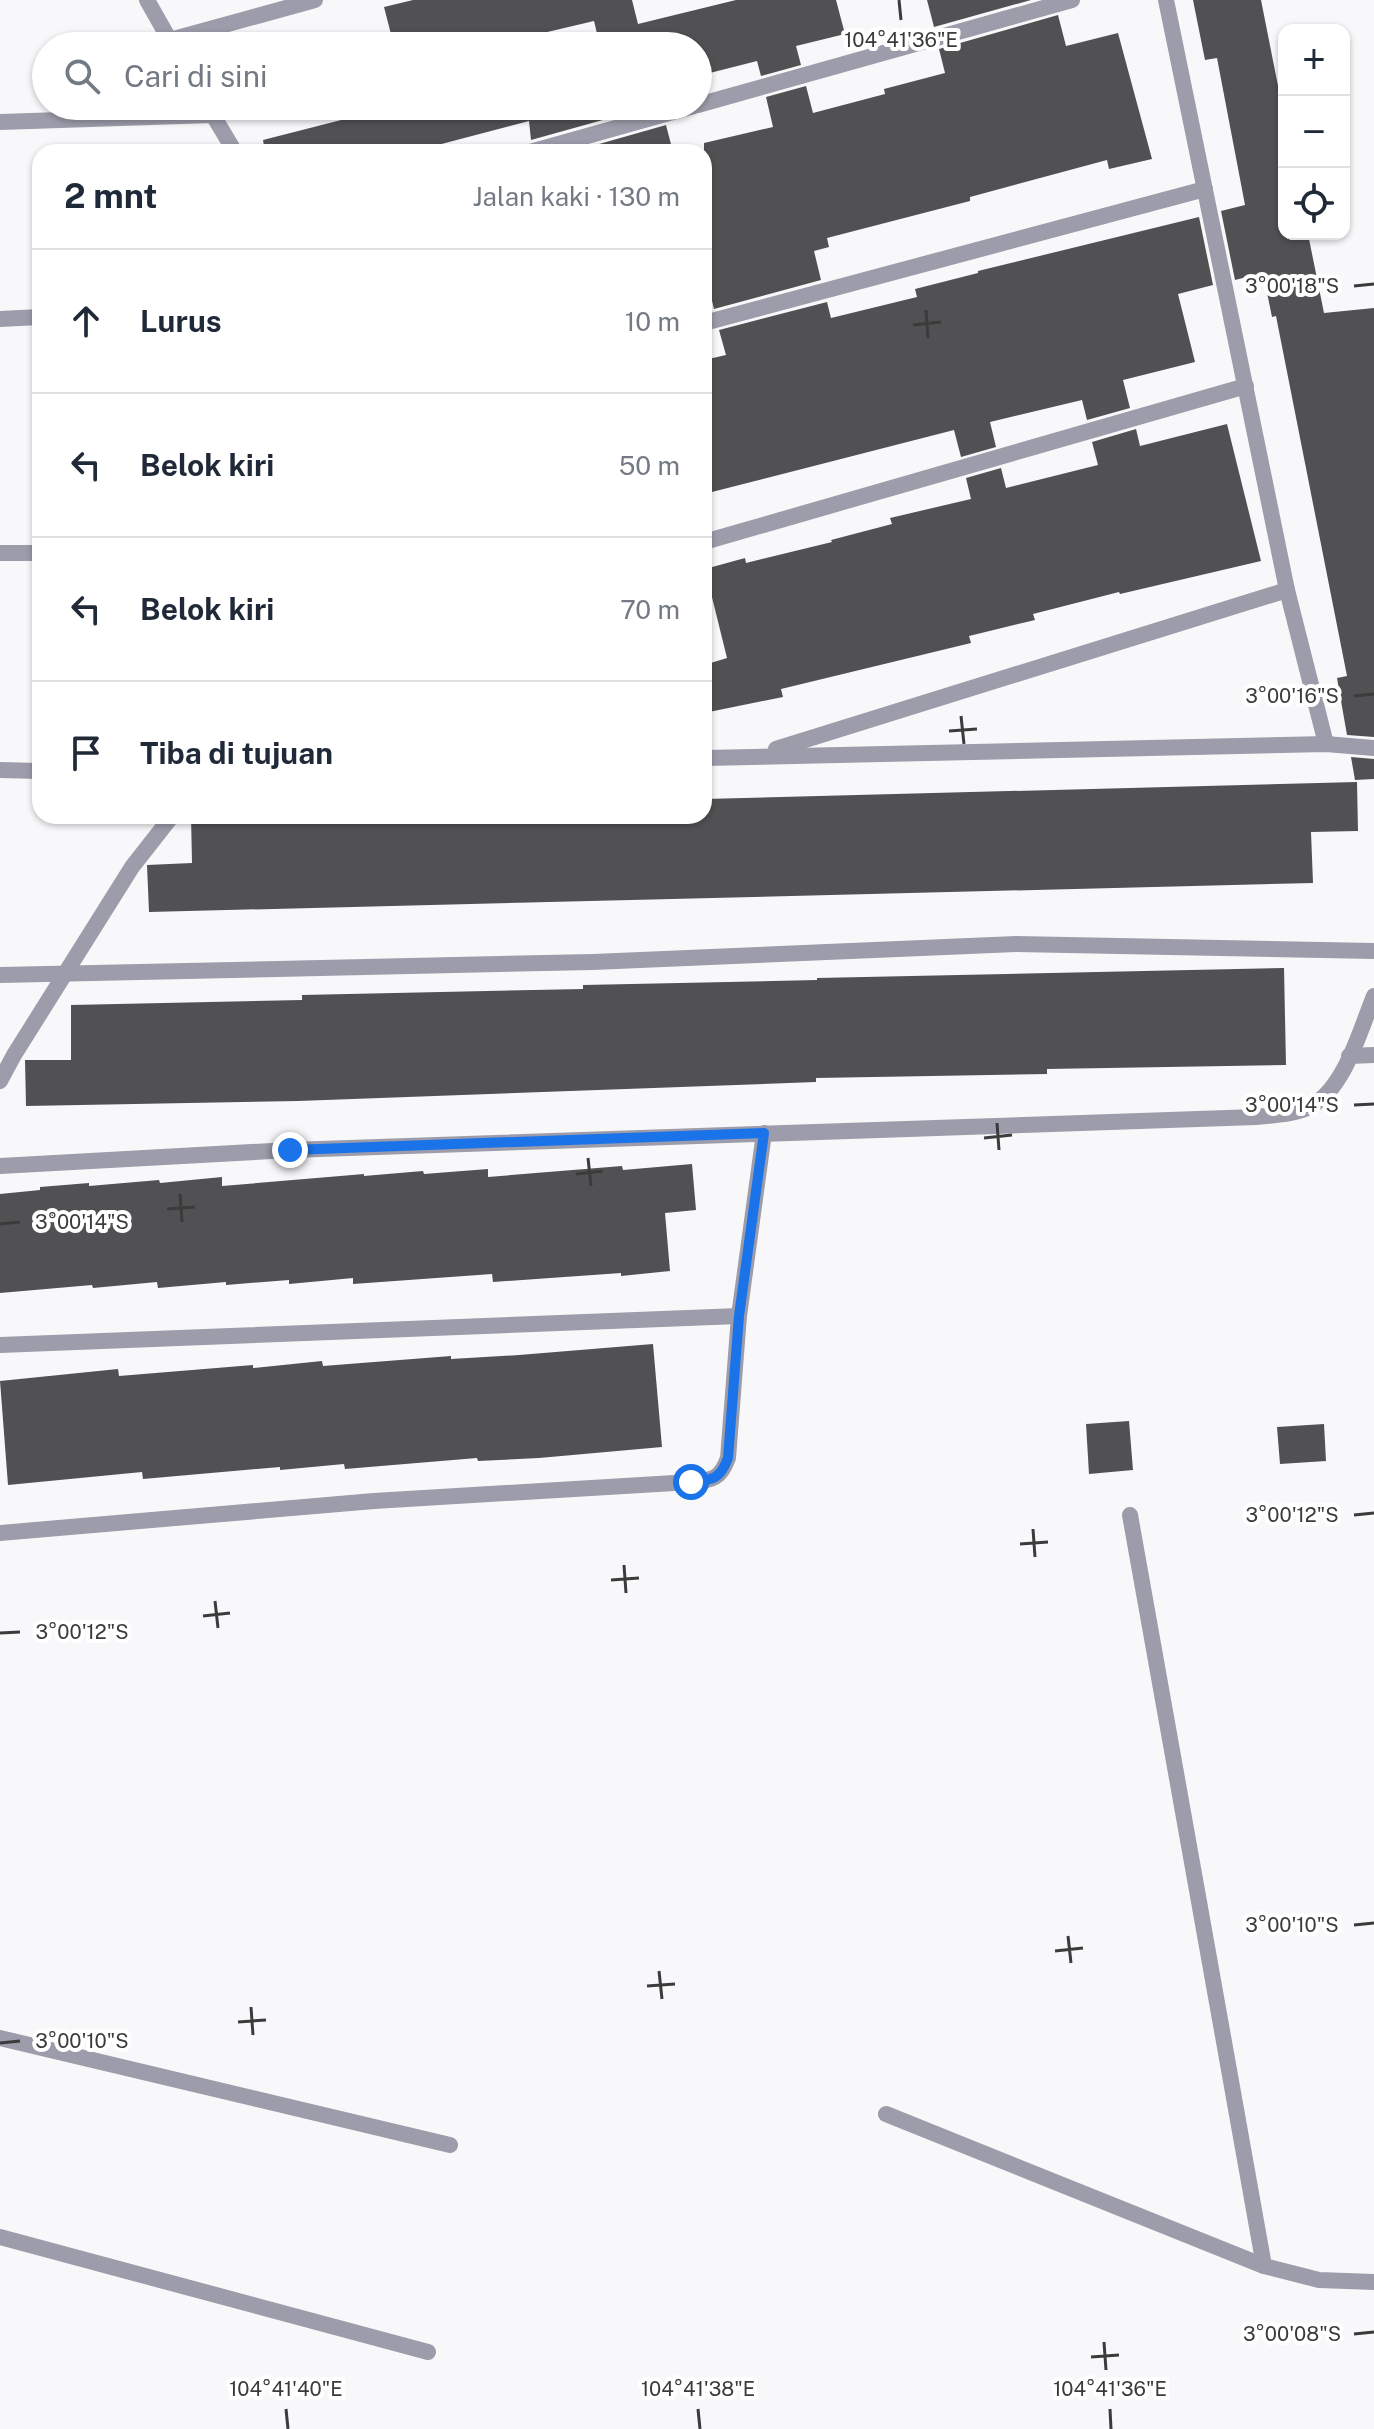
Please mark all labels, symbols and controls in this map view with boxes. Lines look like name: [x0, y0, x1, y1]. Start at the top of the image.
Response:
map controls: [1278, 24, 1350, 240]
button: +: [1278, 24, 1350, 96]
text: 104°41'36"E: [844, 28, 958, 52]
search box: [32, 32, 712, 120]
icon: search: [60, 54, 104, 98]
text: Cari di sini: [124, 58, 267, 94]
button: −: [1278, 96, 1350, 168]
button: locate: [1278, 168, 1350, 240]
text: 2 mnt: [64, 176, 157, 216]
text: Jalan kaki · 130 m: [472, 181, 680, 212]
text: 3°00'18"S: [1245, 274, 1339, 298]
icon: ahead: [64, 299, 108, 343]
text: Lurus: [140, 303, 222, 339]
text: 10 m: [625, 306, 680, 337]
icon: left: [64, 443, 108, 487]
text: Belok kiri: [140, 447, 274, 483]
text: 50 m: [619, 450, 680, 481]
icon: left: [64, 587, 108, 631]
text: Belok kiri: [140, 591, 274, 627]
text: 70 m: [620, 594, 680, 625]
text: 3°00'16"S: [1245, 684, 1339, 708]
icon: arrive: [64, 731, 108, 775]
text: Tiba di tujuan: [140, 735, 333, 771]
text: 3°00'14"S: [1245, 1093, 1339, 1117]
route end: [272, 1132, 308, 1168]
text: 3°00'14"S: [35, 1210, 129, 1234]
route start: [673, 1464, 709, 1500]
text: 3°00'12"S: [1245, 1503, 1339, 1527]
text: 3°00'12"S: [35, 1620, 129, 1644]
text: 3°00'10"S: [1245, 1913, 1339, 1937]
text: 3°00'10"S: [35, 2029, 129, 2053]
text: 3°00'08"S: [1243, 2322, 1341, 2346]
text: 104°41'40"E: [229, 2377, 343, 2401]
text: 104°41'38"E: [641, 2377, 755, 2401]
text: 104°41'36"E: [1053, 2377, 1167, 2401]

